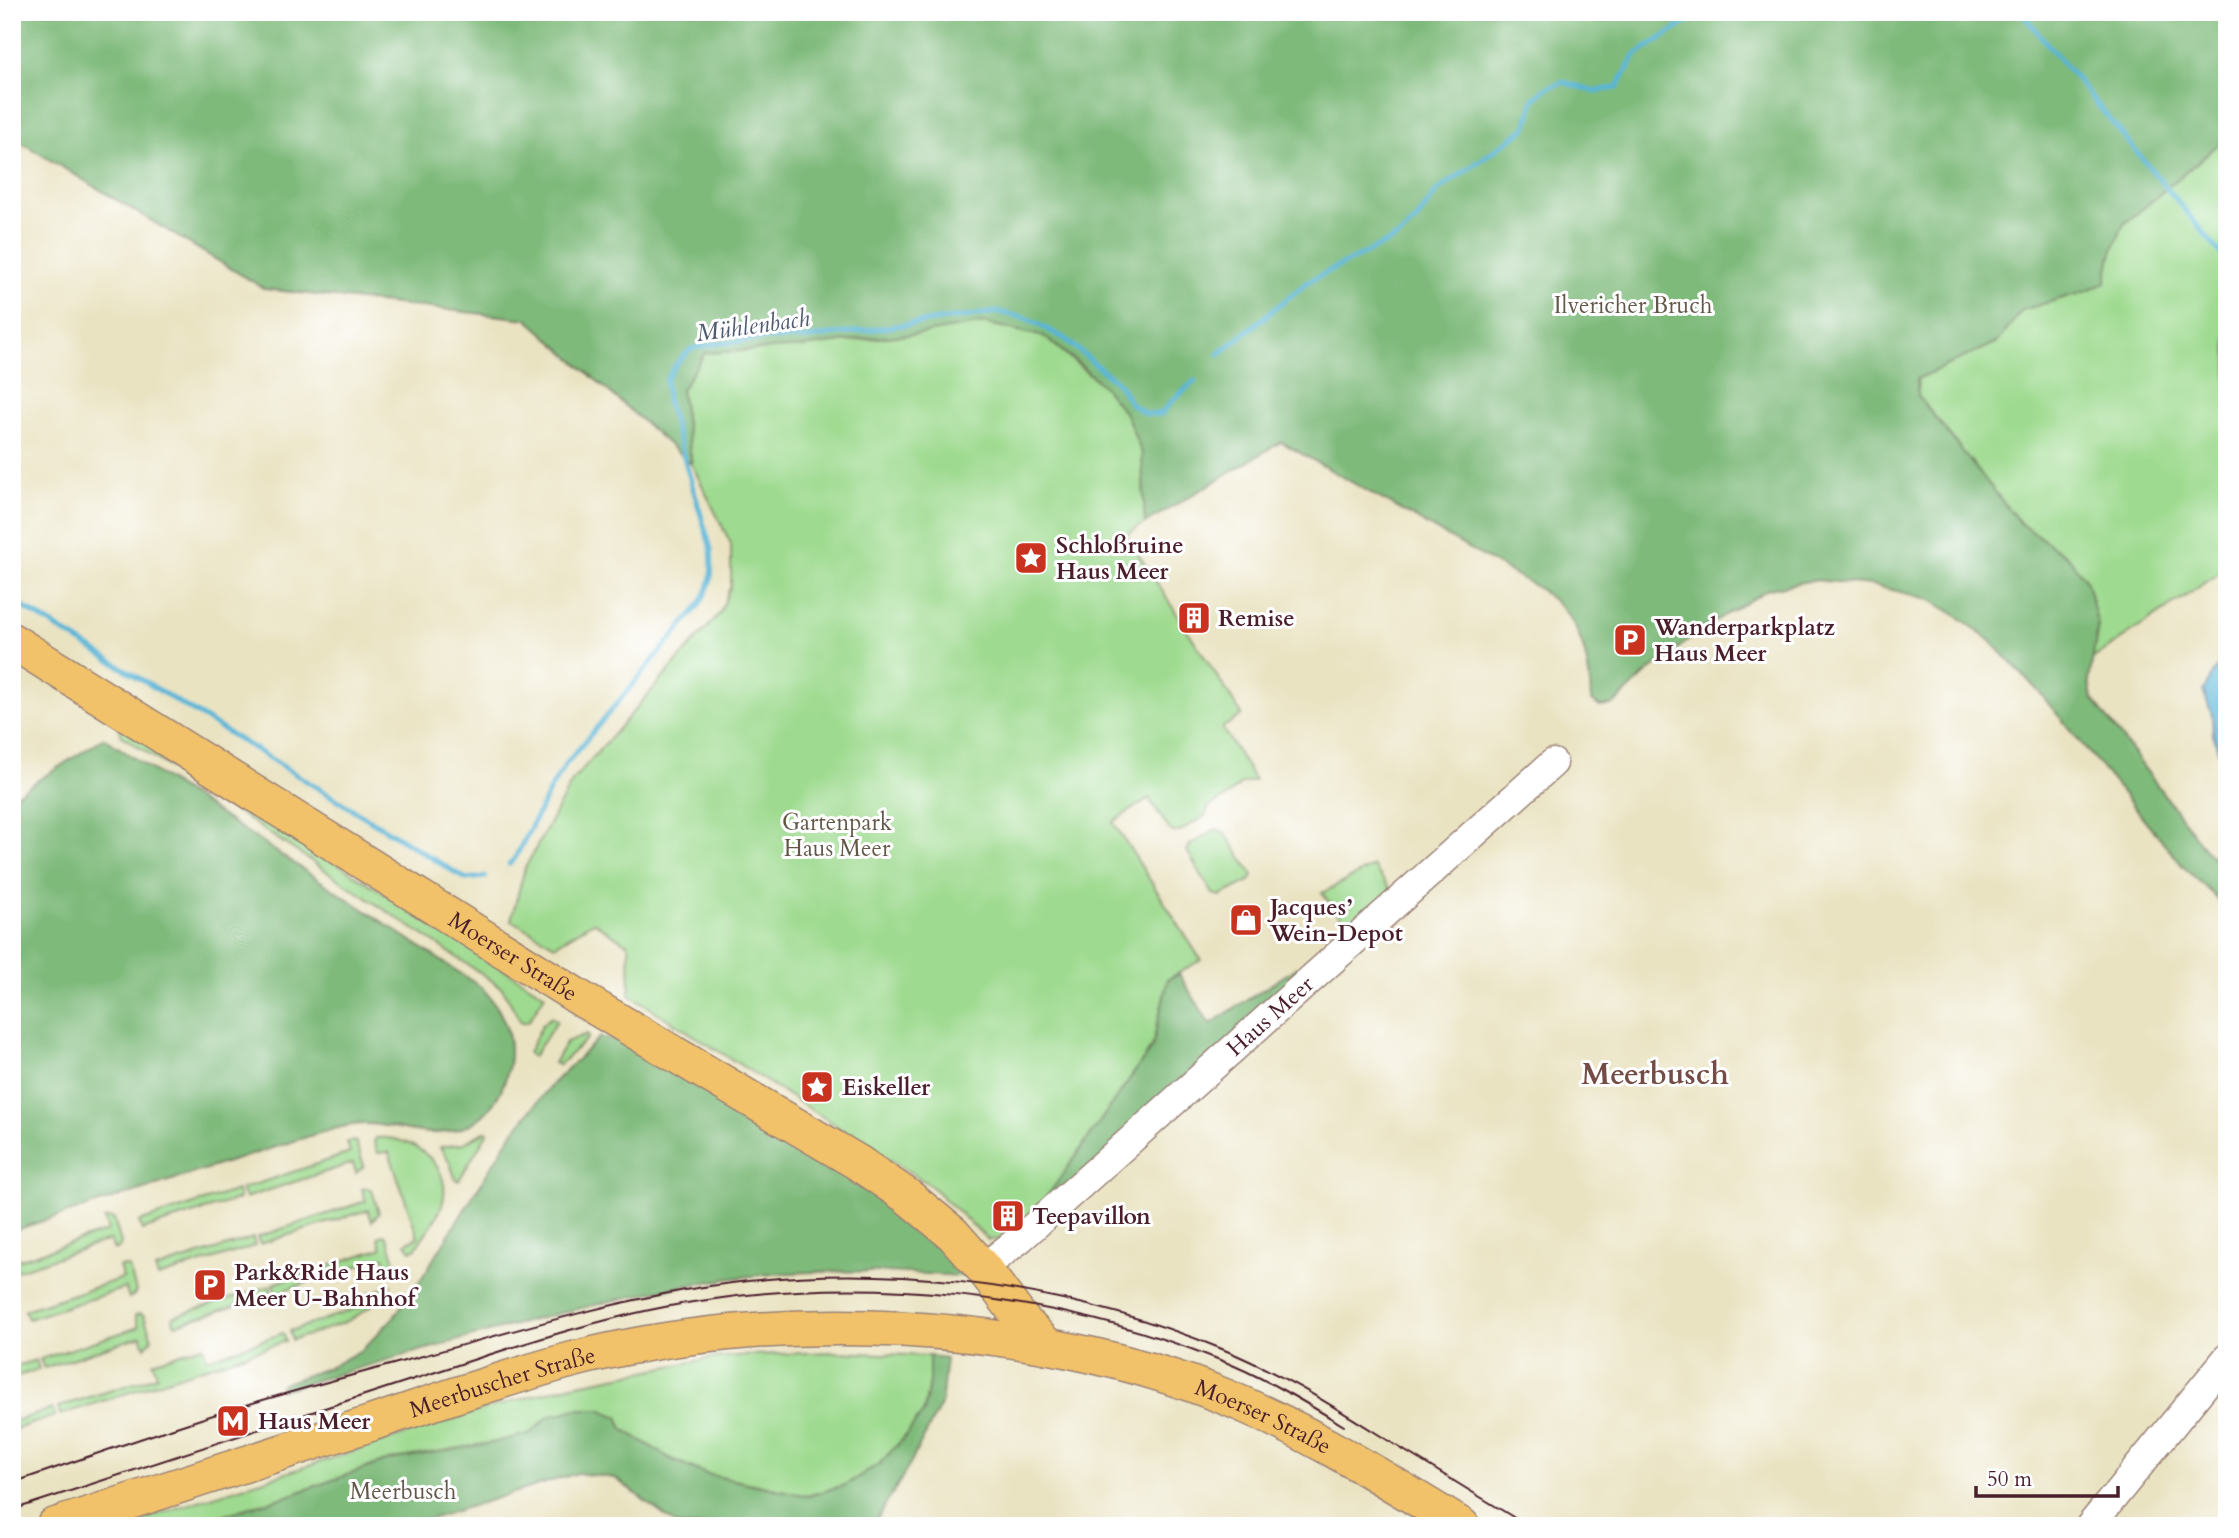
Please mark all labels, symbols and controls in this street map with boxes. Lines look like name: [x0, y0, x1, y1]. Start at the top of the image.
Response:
park label: Ilvericher Bruch: [1554, 290, 1713, 321]
water label: Mühlenbach: [694, 302, 812, 350]
place label: Schloßruine Haus Meer: [1056, 530, 1184, 587]
place icon: Schloßruine Haus Meer: [1012, 539, 1050, 577]
building icon: Remise: [1175, 599, 1213, 637]
place label: Remise: [1218, 603, 1295, 634]
place label: Wanderparkplatz Haus Meer: [1653, 612, 1835, 669]
parking icon: Wanderparkplatz Haus Meer: [1611, 621, 1649, 659]
park label: Gartenpark Haus Meer: [782, 807, 893, 864]
place label: Jacques’ Wein-Depot: [1267, 892, 1403, 949]
shop icon: Jacques’ Wein-Depot: [1227, 901, 1265, 939]
street label: Moerser Straße: [443, 904, 584, 1008]
street label: Haus Meer: [1220, 968, 1320, 1063]
district label: Meerbusch: [1581, 1054, 1729, 1095]
place icon: Eiskeller: [798, 1068, 836, 1106]
place label: Eiskeller: [842, 1072, 931, 1103]
building icon: Teepavillon: [989, 1197, 1027, 1235]
place label: Teepavillon: [1032, 1201, 1151, 1232]
place label: Park&Ride Haus Meer U-Bahnhof: [234, 1257, 419, 1314]
parking icon: Park&Ride Haus Meer U-Bahnhof: [191, 1266, 229, 1304]
street label: Meerbuscher Straße: [405, 1339, 598, 1425]
street label: Moerser Straße: [1191, 1371, 1337, 1461]
metro station icon: Haus Meer: [214, 1402, 252, 1440]
place label: Haus Meer: [258, 1406, 371, 1437]
scale bar: [1976, 1454, 2118, 1498]
text: 50 m: [1987, 1465, 2032, 1494]
park label: Meerbusch: [350, 1476, 457, 1507]

